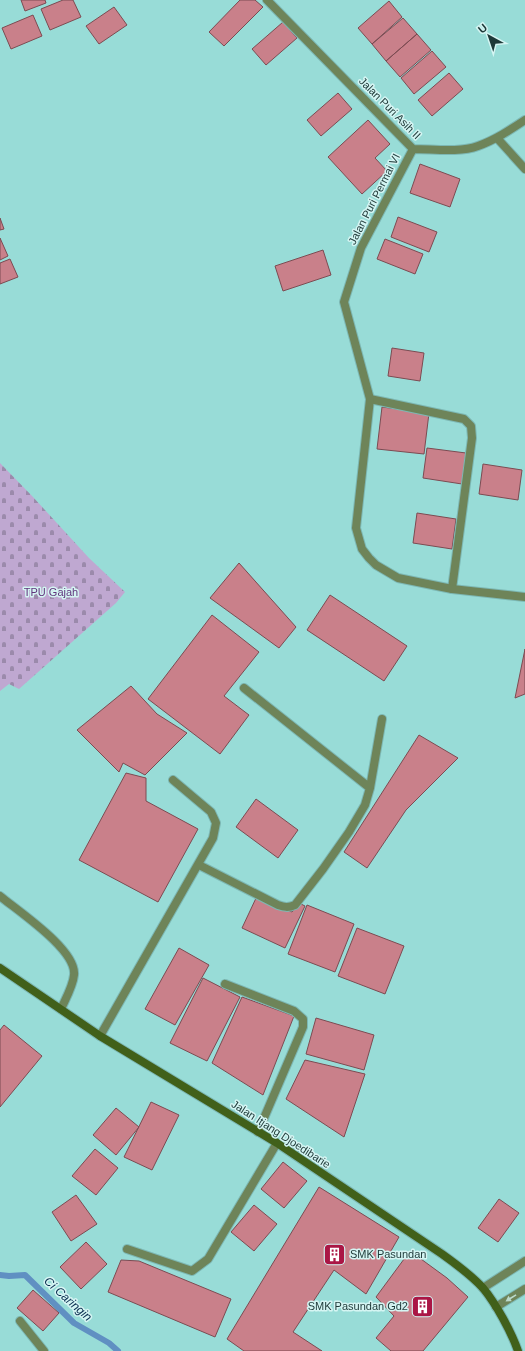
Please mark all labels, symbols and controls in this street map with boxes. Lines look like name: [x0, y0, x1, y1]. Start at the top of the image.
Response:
north arrow: [469, 16, 509, 56]
text: U: [476, 21, 490, 35]
street label: Jalan Puri Asih II: [357, 75, 423, 141]
street label: Jalan Puri Permai VI: [346, 152, 402, 246]
park label: TPU Gajah: [24, 586, 78, 598]
street label: Jalan Itjang Djoedibarie: [230, 1098, 332, 1170]
building icon: SMK Pasundan: [321, 1241, 347, 1267]
place label: SMK Pasundan: [350, 1248, 426, 1260]
water label: Ci Caringin: [41, 1274, 95, 1324]
building icon: SMK Pasundan Gd2: [410, 1293, 436, 1319]
one-way arrow: [505, 1294, 517, 1301]
place label: SMK Pasundan Gd2: [308, 1300, 408, 1312]

